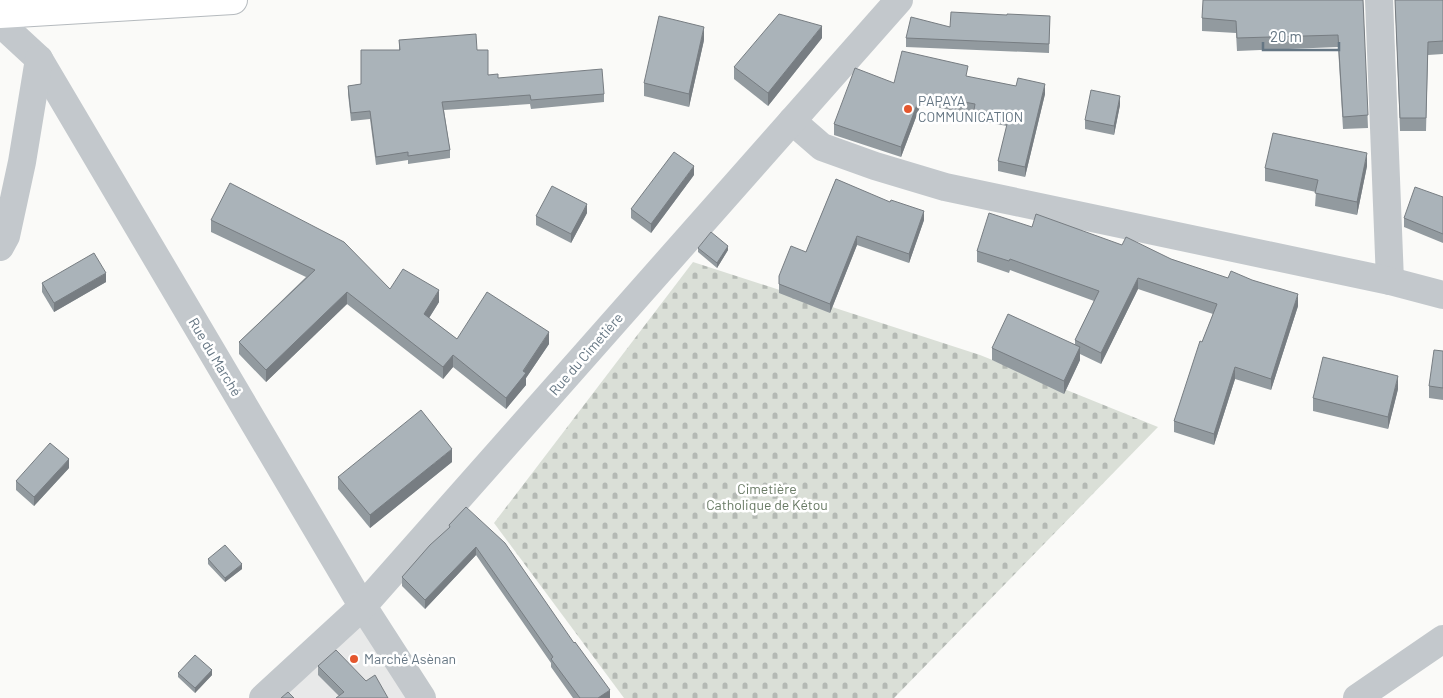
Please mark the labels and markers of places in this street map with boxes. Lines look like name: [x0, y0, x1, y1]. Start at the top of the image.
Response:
place label: PAPAYA COMMUNICATION: [918, 92, 1023, 125]
marker: PAPAYA COMMUNICATION: [902, 103, 914, 115]
place label: Marché Asènan: [364, 650, 456, 667]
marker: Marché Asènan: [348, 653, 360, 665]

